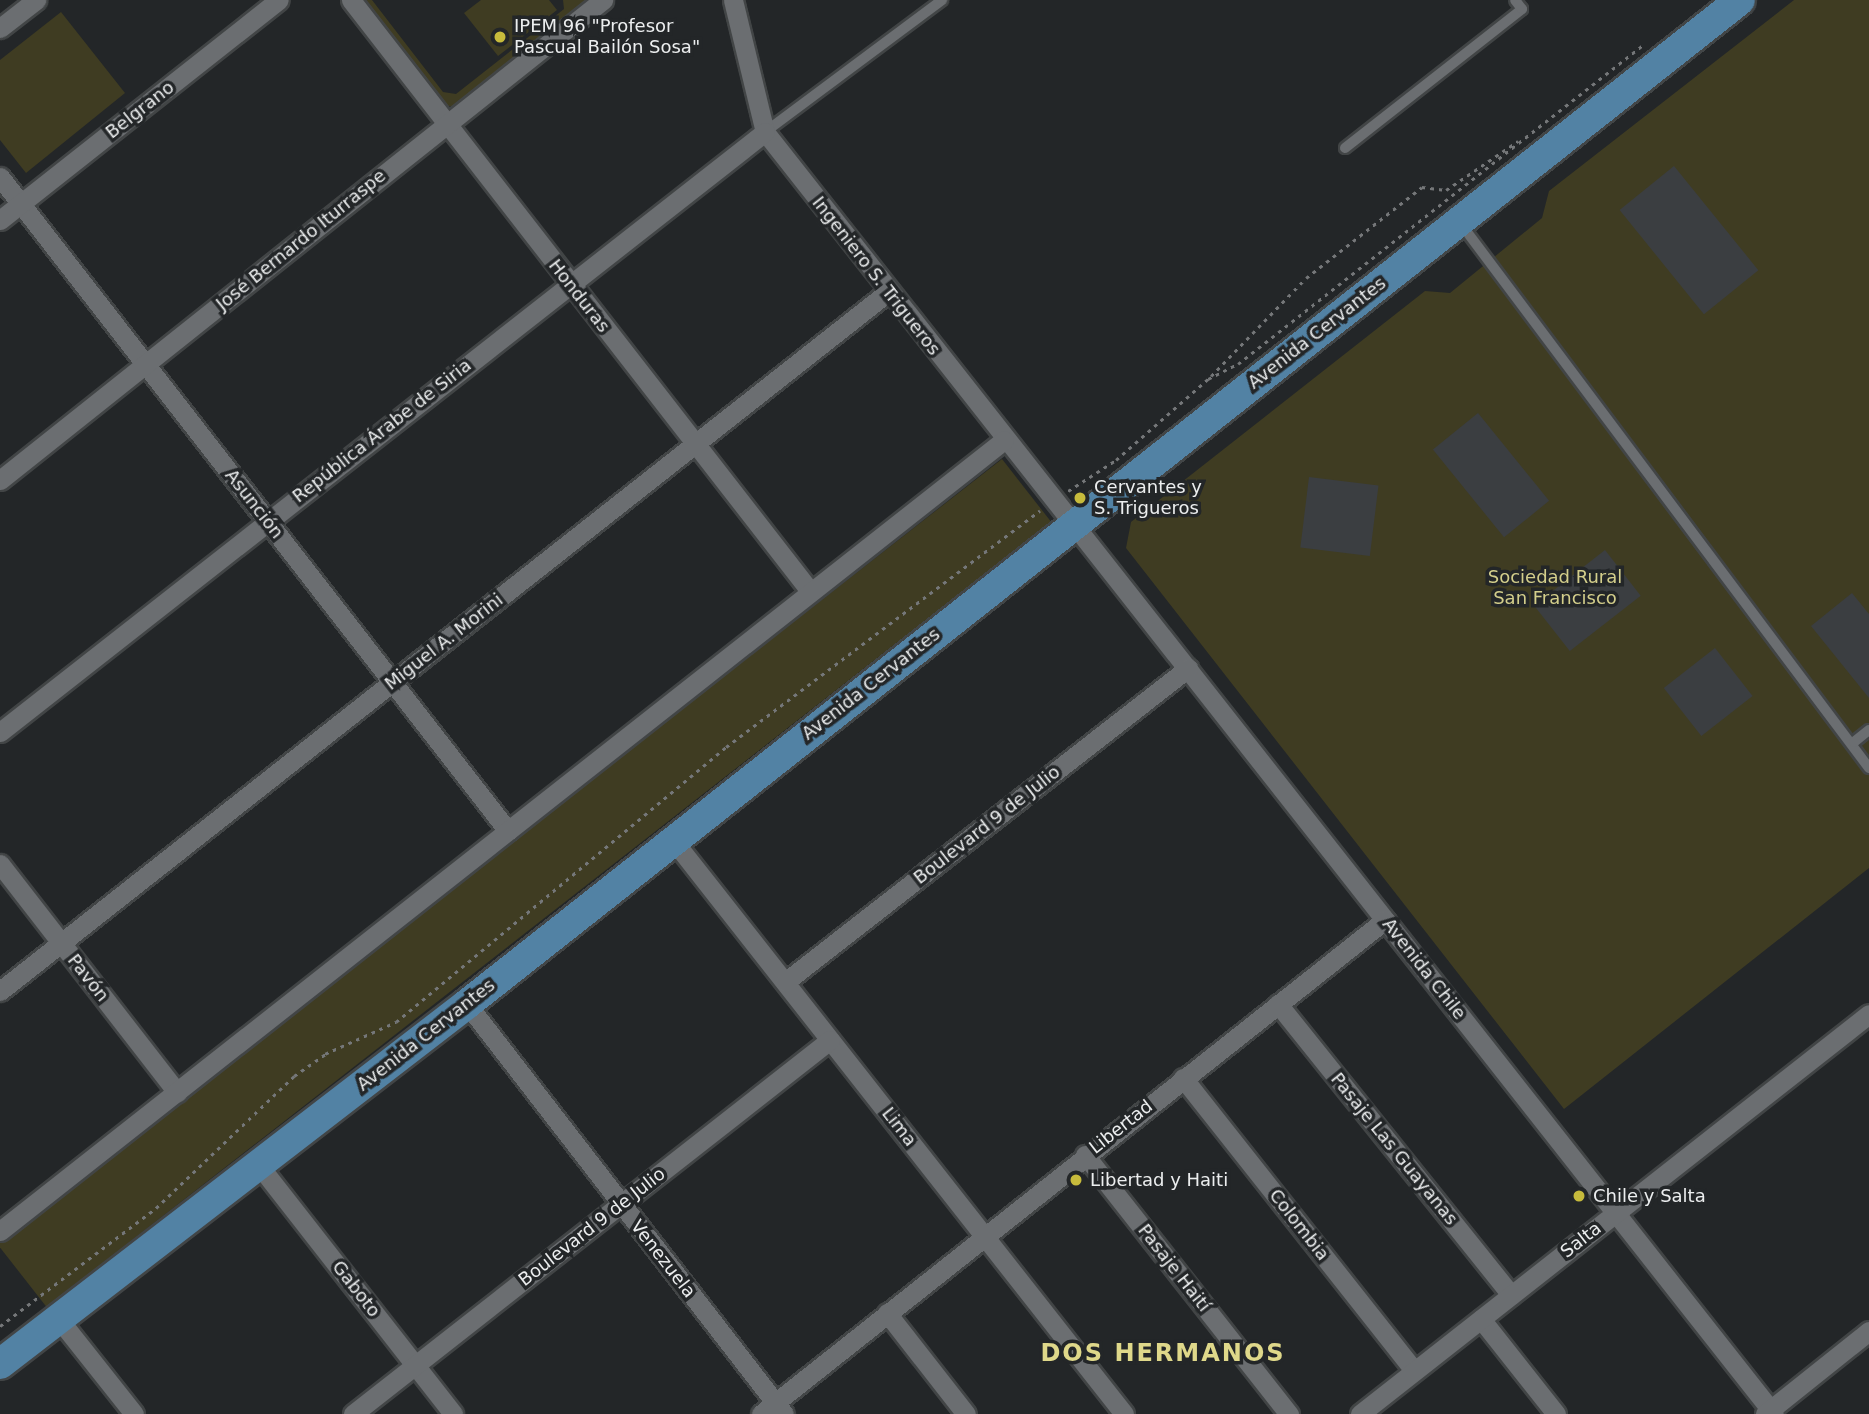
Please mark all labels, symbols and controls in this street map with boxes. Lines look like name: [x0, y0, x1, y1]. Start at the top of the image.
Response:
place label: IPEM 96 "Profesor Pascual Bailón Sosa": [514, 16, 700, 58]
marker: IPEM 96 "Profesor Pascual Bailón Sosa": [492, 29, 508, 45]
street label: Belgrano: [102, 77, 178, 143]
street label: José Bernardo Iturraspe: [212, 165, 390, 315]
street label: Ingeniero S. Trigueros: [807, 192, 945, 360]
street label: Honduras: [544, 255, 614, 337]
street label: Avenida Cervantes: [1244, 272, 1390, 394]
street label: República Árabe de Siria: [288, 355, 476, 507]
street label: Asunción: [220, 465, 288, 543]
place label: Cervantes y S. Trigueros: [1094, 477, 1202, 520]
marker: Cervantes y S. Trigueros: [1072, 490, 1088, 506]
park label: Sociedad Rural San Francisco: [1488, 567, 1622, 610]
street label: Miguel A. Morini: [381, 589, 507, 695]
street label: Avenida Cervantes: [798, 623, 944, 745]
street label: Boulevard 9 de Julio: [909, 761, 1065, 889]
street label: Avenida Chile: [1378, 914, 1470, 1024]
street label: Pavón: [63, 950, 113, 1006]
street label: Avenida Cervantes: [353, 974, 499, 1096]
street label: Pasaje Las Guayanas: [1326, 1069, 1462, 1229]
street label: Libertad: [1085, 1096, 1157, 1158]
street label: Lima: [877, 1103, 921, 1151]
street label: Boulevard 9 de Julio: [514, 1163, 670, 1291]
place label: Libertad y Haiti: [1090, 1169, 1228, 1191]
marker: Libertad y Haiti: [1068, 1172, 1084, 1188]
street label: Colombia: [1264, 1185, 1334, 1265]
place label: Chile y Salta: [1593, 1185, 1706, 1207]
marker: Chile y Salta: [1571, 1188, 1587, 1204]
street label: Venezuela: [626, 1216, 700, 1302]
street label: Salta: [1556, 1217, 1606, 1263]
street label: Pasaje Haití: [1133, 1220, 1215, 1316]
street label: Gaboto: [327, 1257, 385, 1321]
district label: DOS HERMANOS: [1042, 1340, 1284, 1368]

